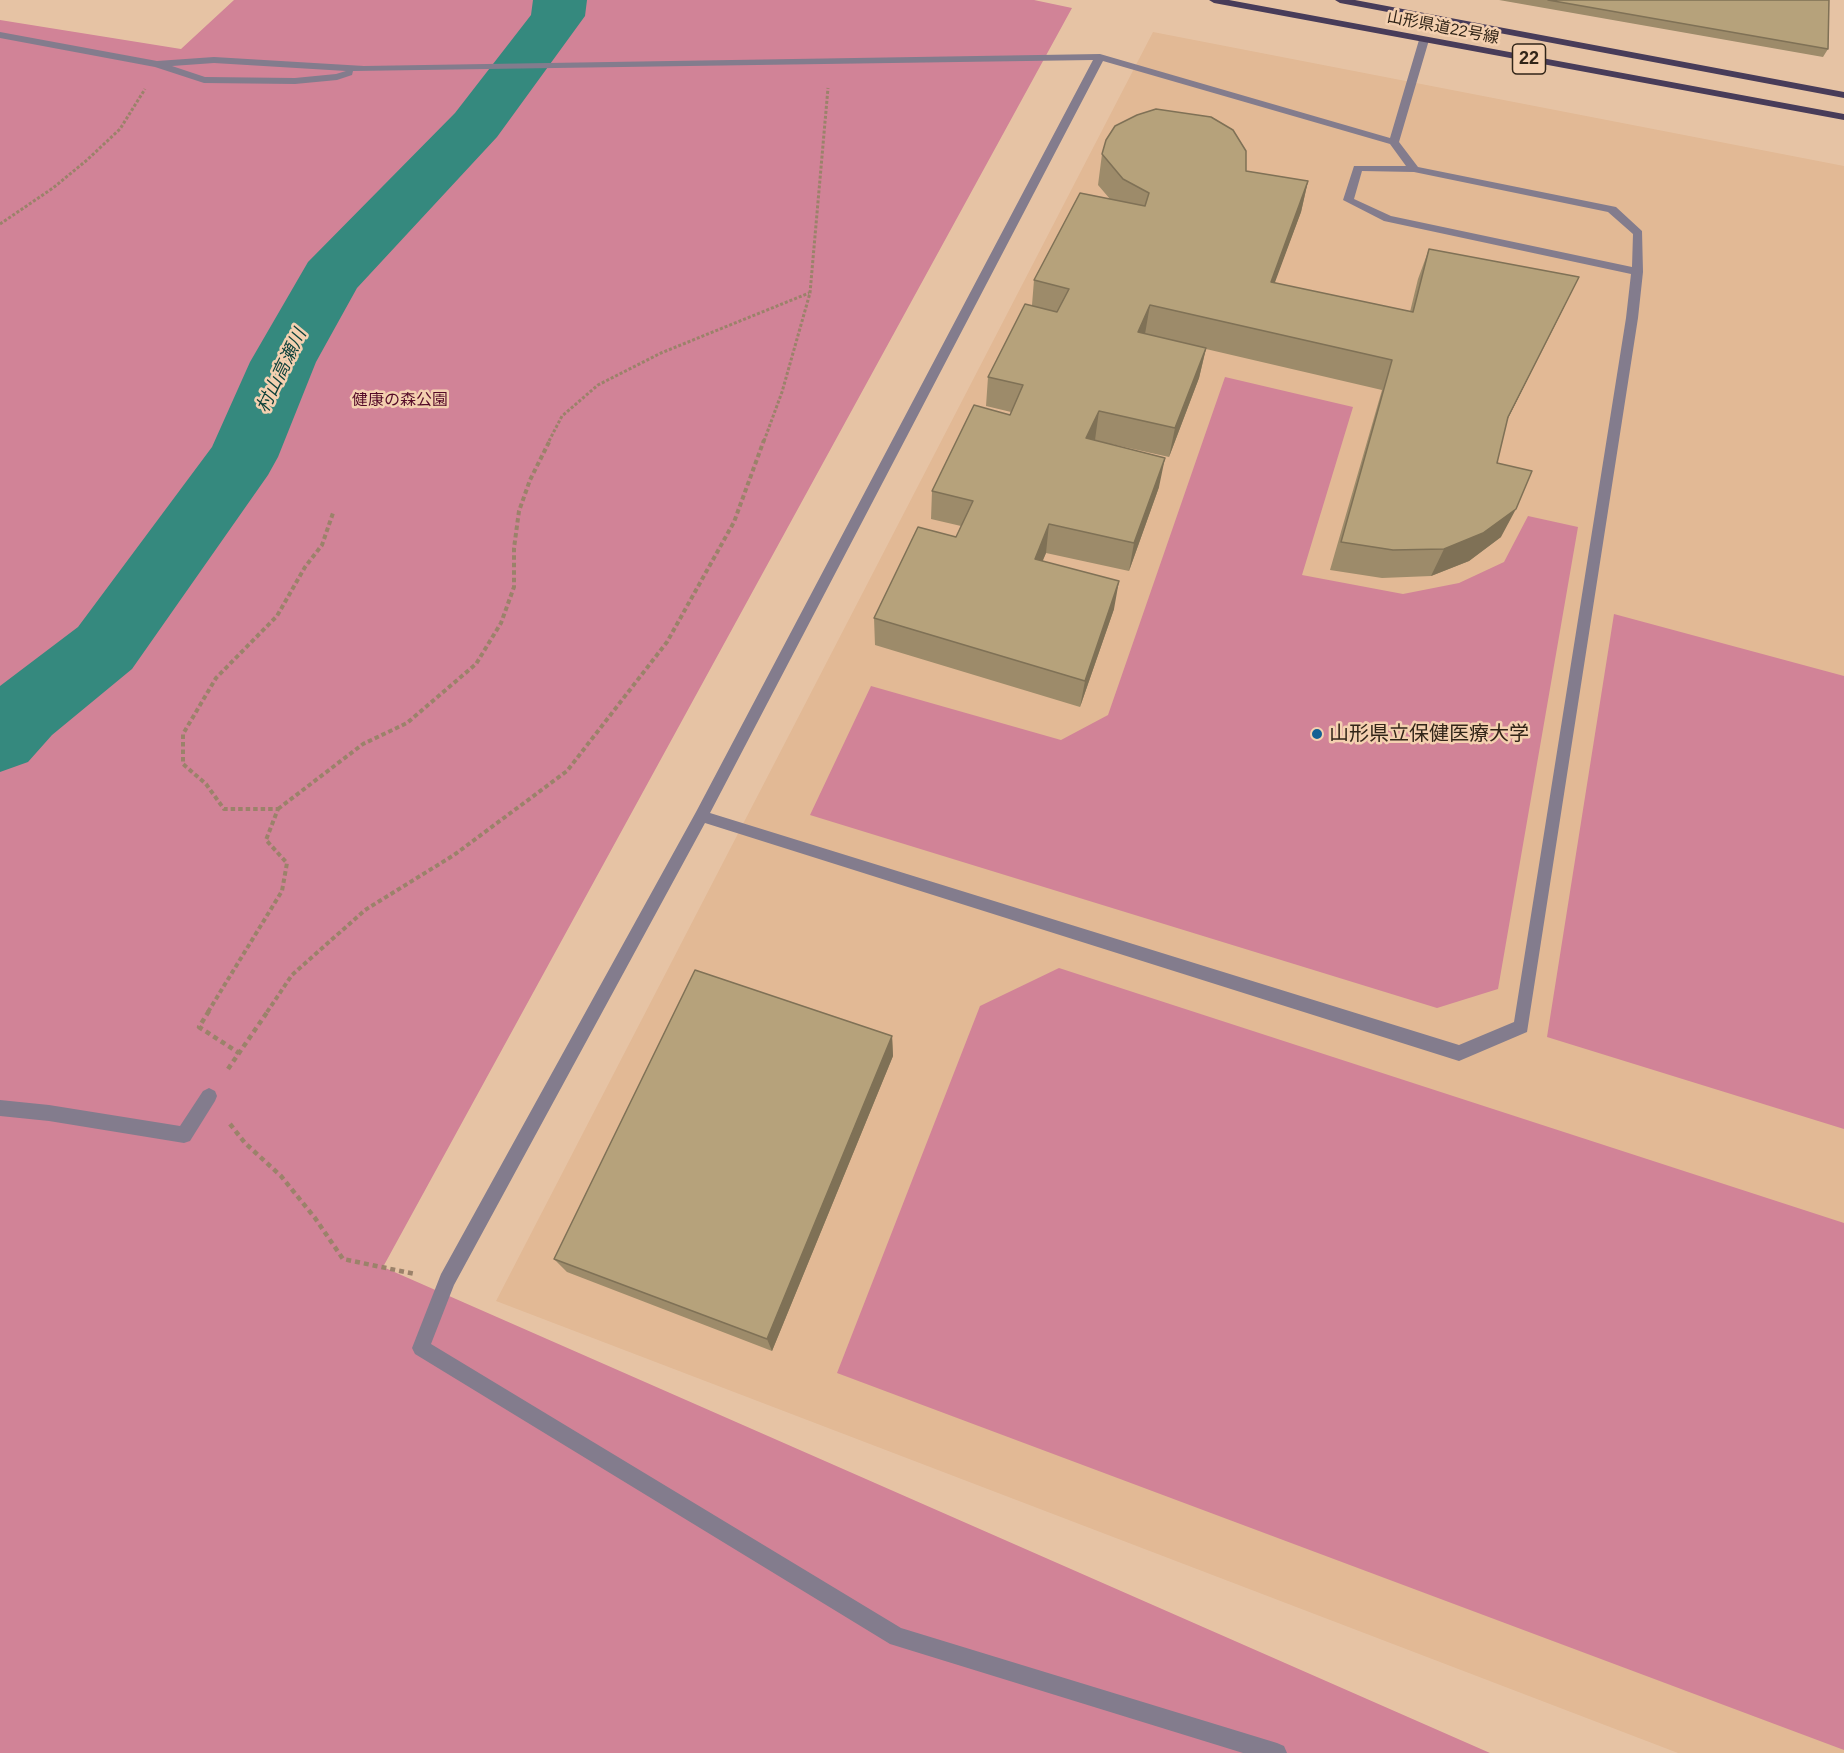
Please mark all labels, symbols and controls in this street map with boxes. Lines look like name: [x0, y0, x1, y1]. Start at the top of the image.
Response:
street label: 山形県道22号線: [1385, 8, 1501, 48]
road number: 22: [1512, 44, 1546, 74]
water label: 村山高瀬川: [253, 326, 311, 416]
park label: 健康の森公園: [352, 391, 448, 411]
place label: 山形県立保健医療大学: [1329, 722, 1529, 746]
marker: 山形県立保健医療大学: [1310, 727, 1324, 741]

